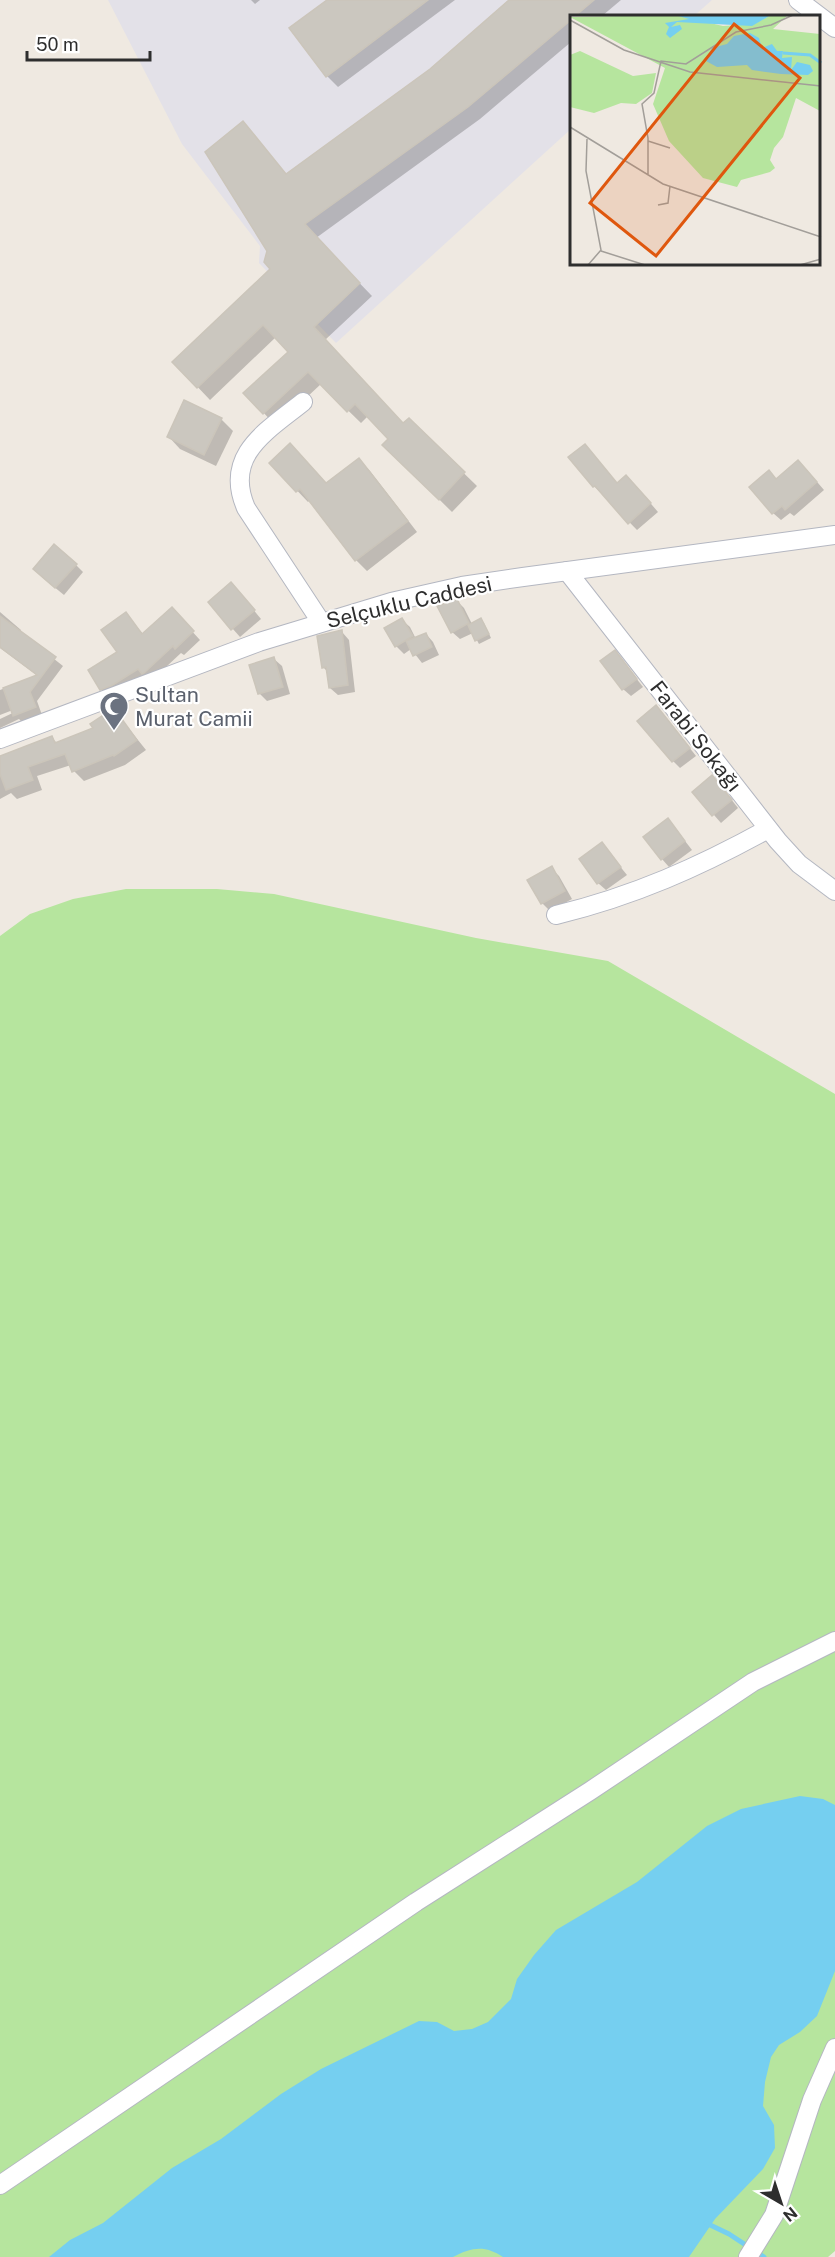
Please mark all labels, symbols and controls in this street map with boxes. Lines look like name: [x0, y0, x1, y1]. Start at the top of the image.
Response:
inset map: [570, 15, 820, 266]
scale bar: [27, 24, 150, 62]
text: 50 m: [36, 34, 79, 55]
street label: Selçuklu Caddesi: [324, 571, 494, 633]
street label: Farabi Sokağı: [645, 676, 747, 796]
place label: Sultan Murat Camii: [135, 682, 253, 731]
mosque icon: Sultan Murat Camii: [98, 690, 130, 732]
north arrow: [751, 2173, 811, 2233]
text: N: [779, 2203, 801, 2226]

